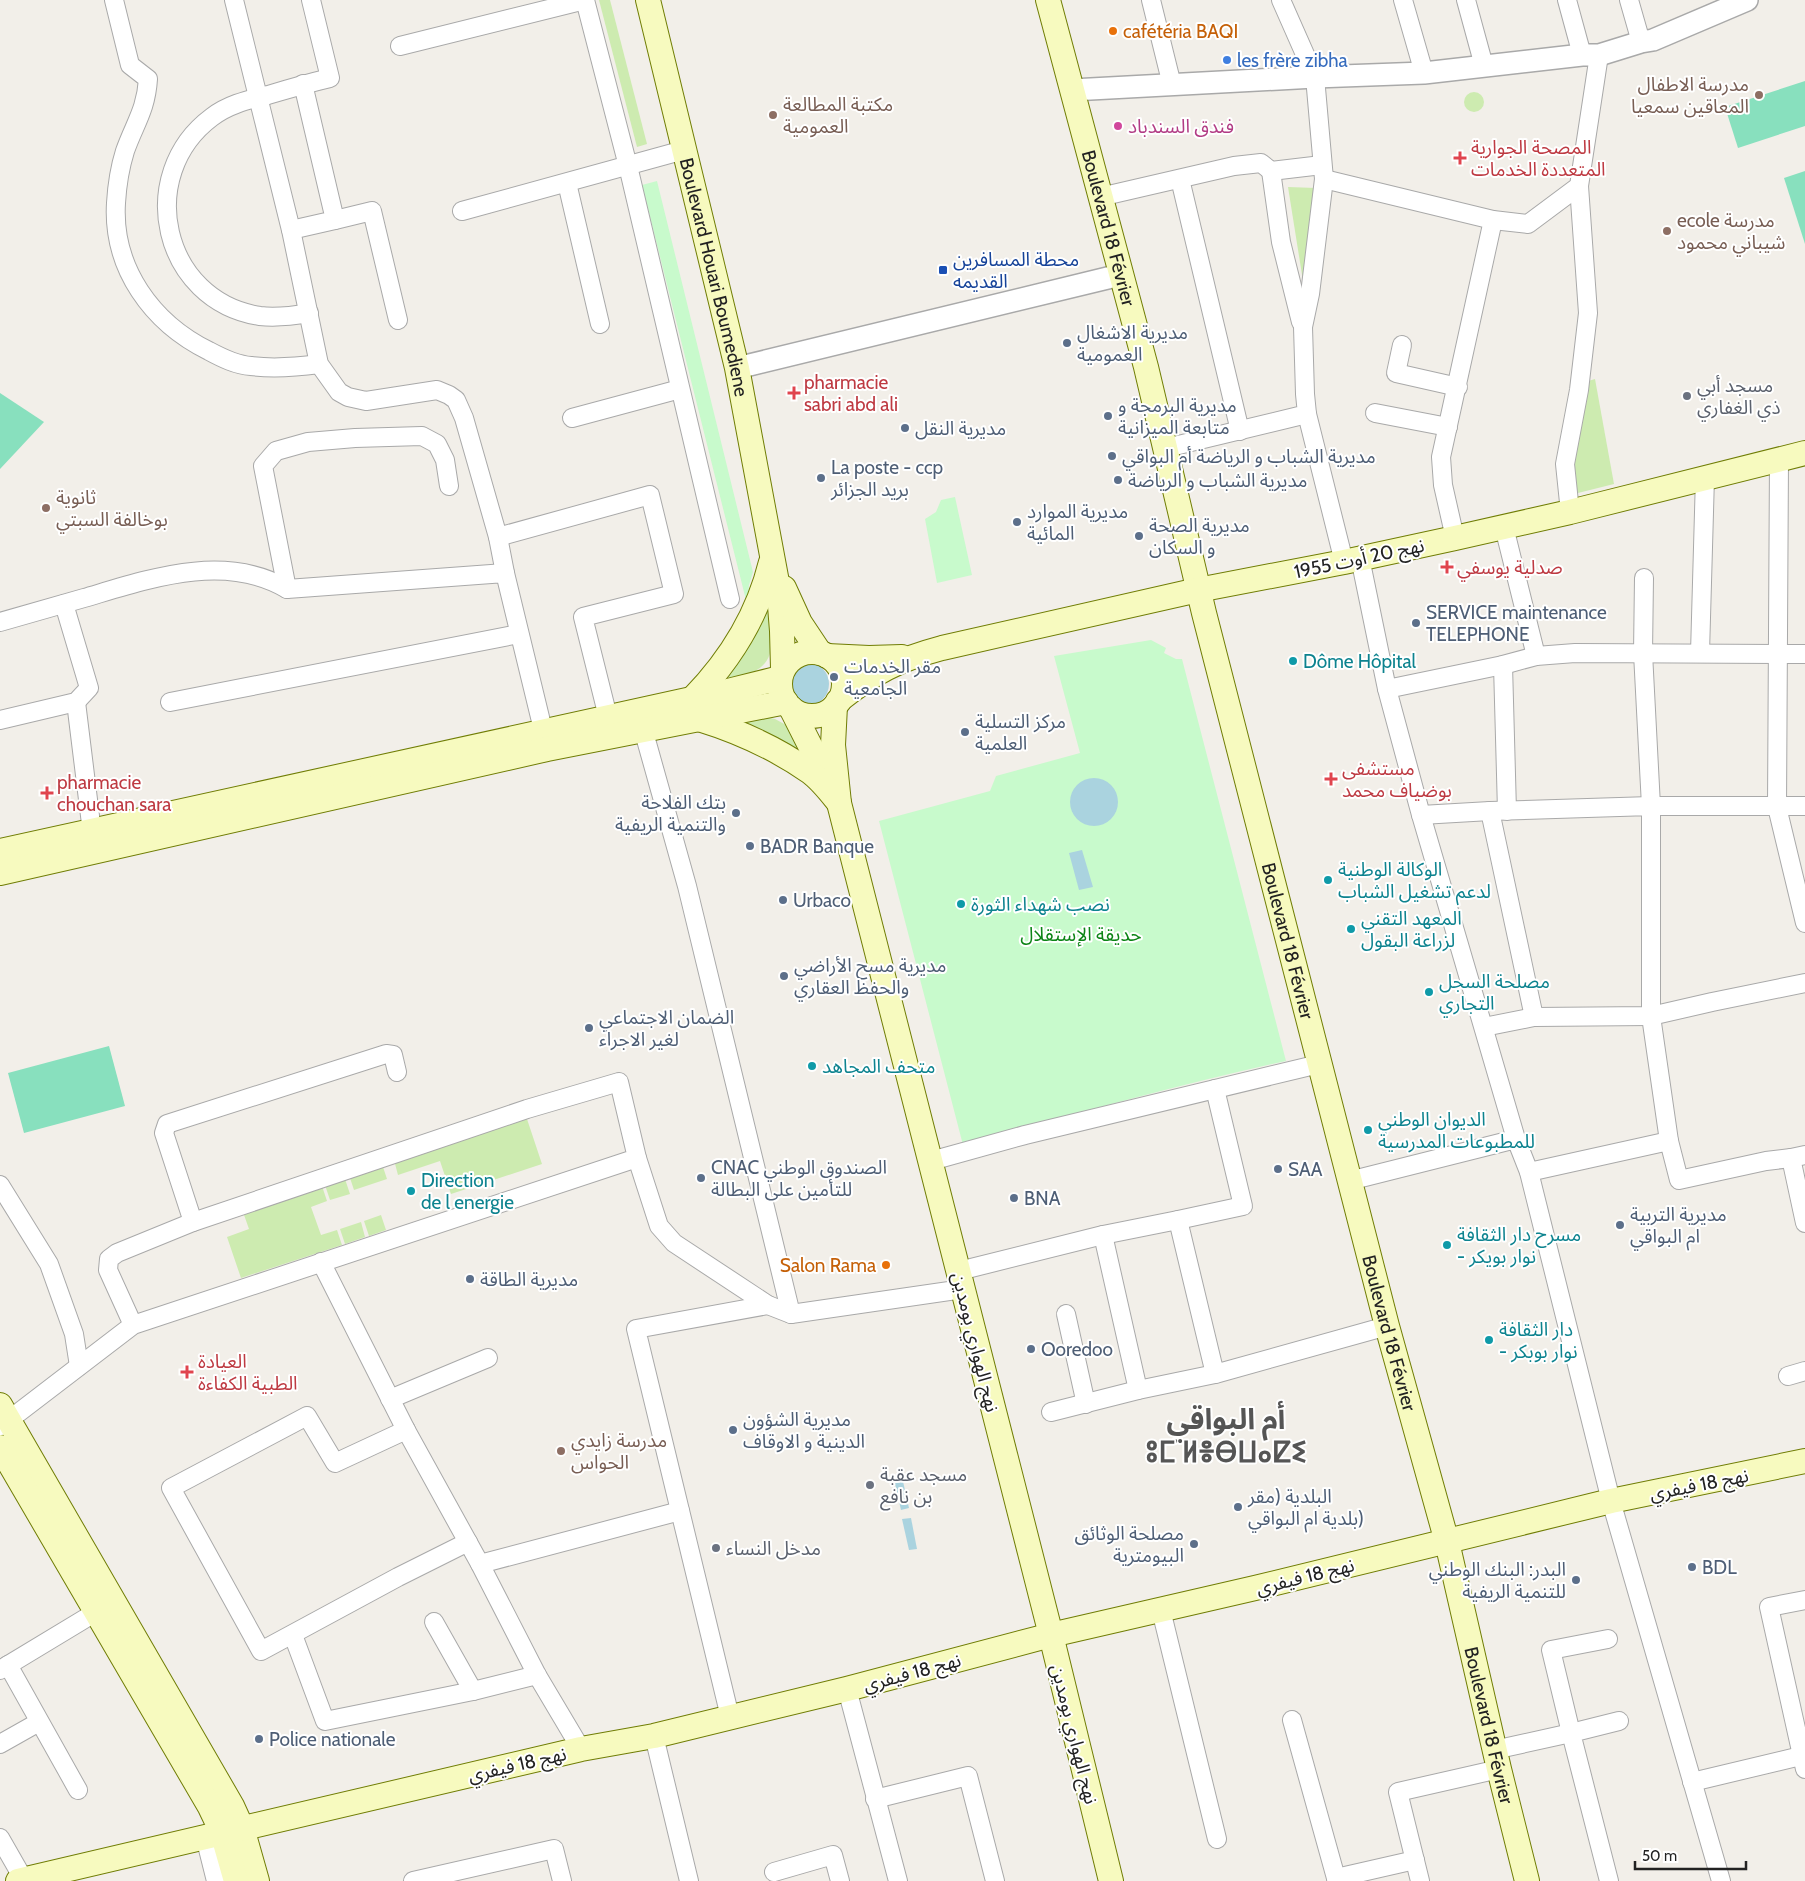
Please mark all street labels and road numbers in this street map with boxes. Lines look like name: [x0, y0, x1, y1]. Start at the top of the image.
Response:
street label: Boulevard 18 Février: [1077, 148, 1140, 309]
street label: Boulevard Houari Boumediene: [675, 156, 753, 399]
street label: نهج 20 أوت 1955: [1292, 533, 1427, 586]
street label: Boulevard 18 Février: [1257, 860, 1319, 1022]
street label: Boulevard 18 Février: [1357, 1253, 1421, 1414]
street label: نهج الهواري بومدين: [944, 1270, 1004, 1415]
street label: نهج 18 فيفري: [1648, 1464, 1751, 1509]
street label: نهج 18 فيفري: [1254, 1553, 1357, 1603]
street label: Boulevard 18 Février: [1459, 1645, 1518, 1806]
street label: نهج 18 فيفري: [861, 1648, 964, 1700]
street label: نهج الهواري بومدين: [1043, 1662, 1103, 1807]
street label: نهج 18 فيفري: [466, 1742, 569, 1790]

